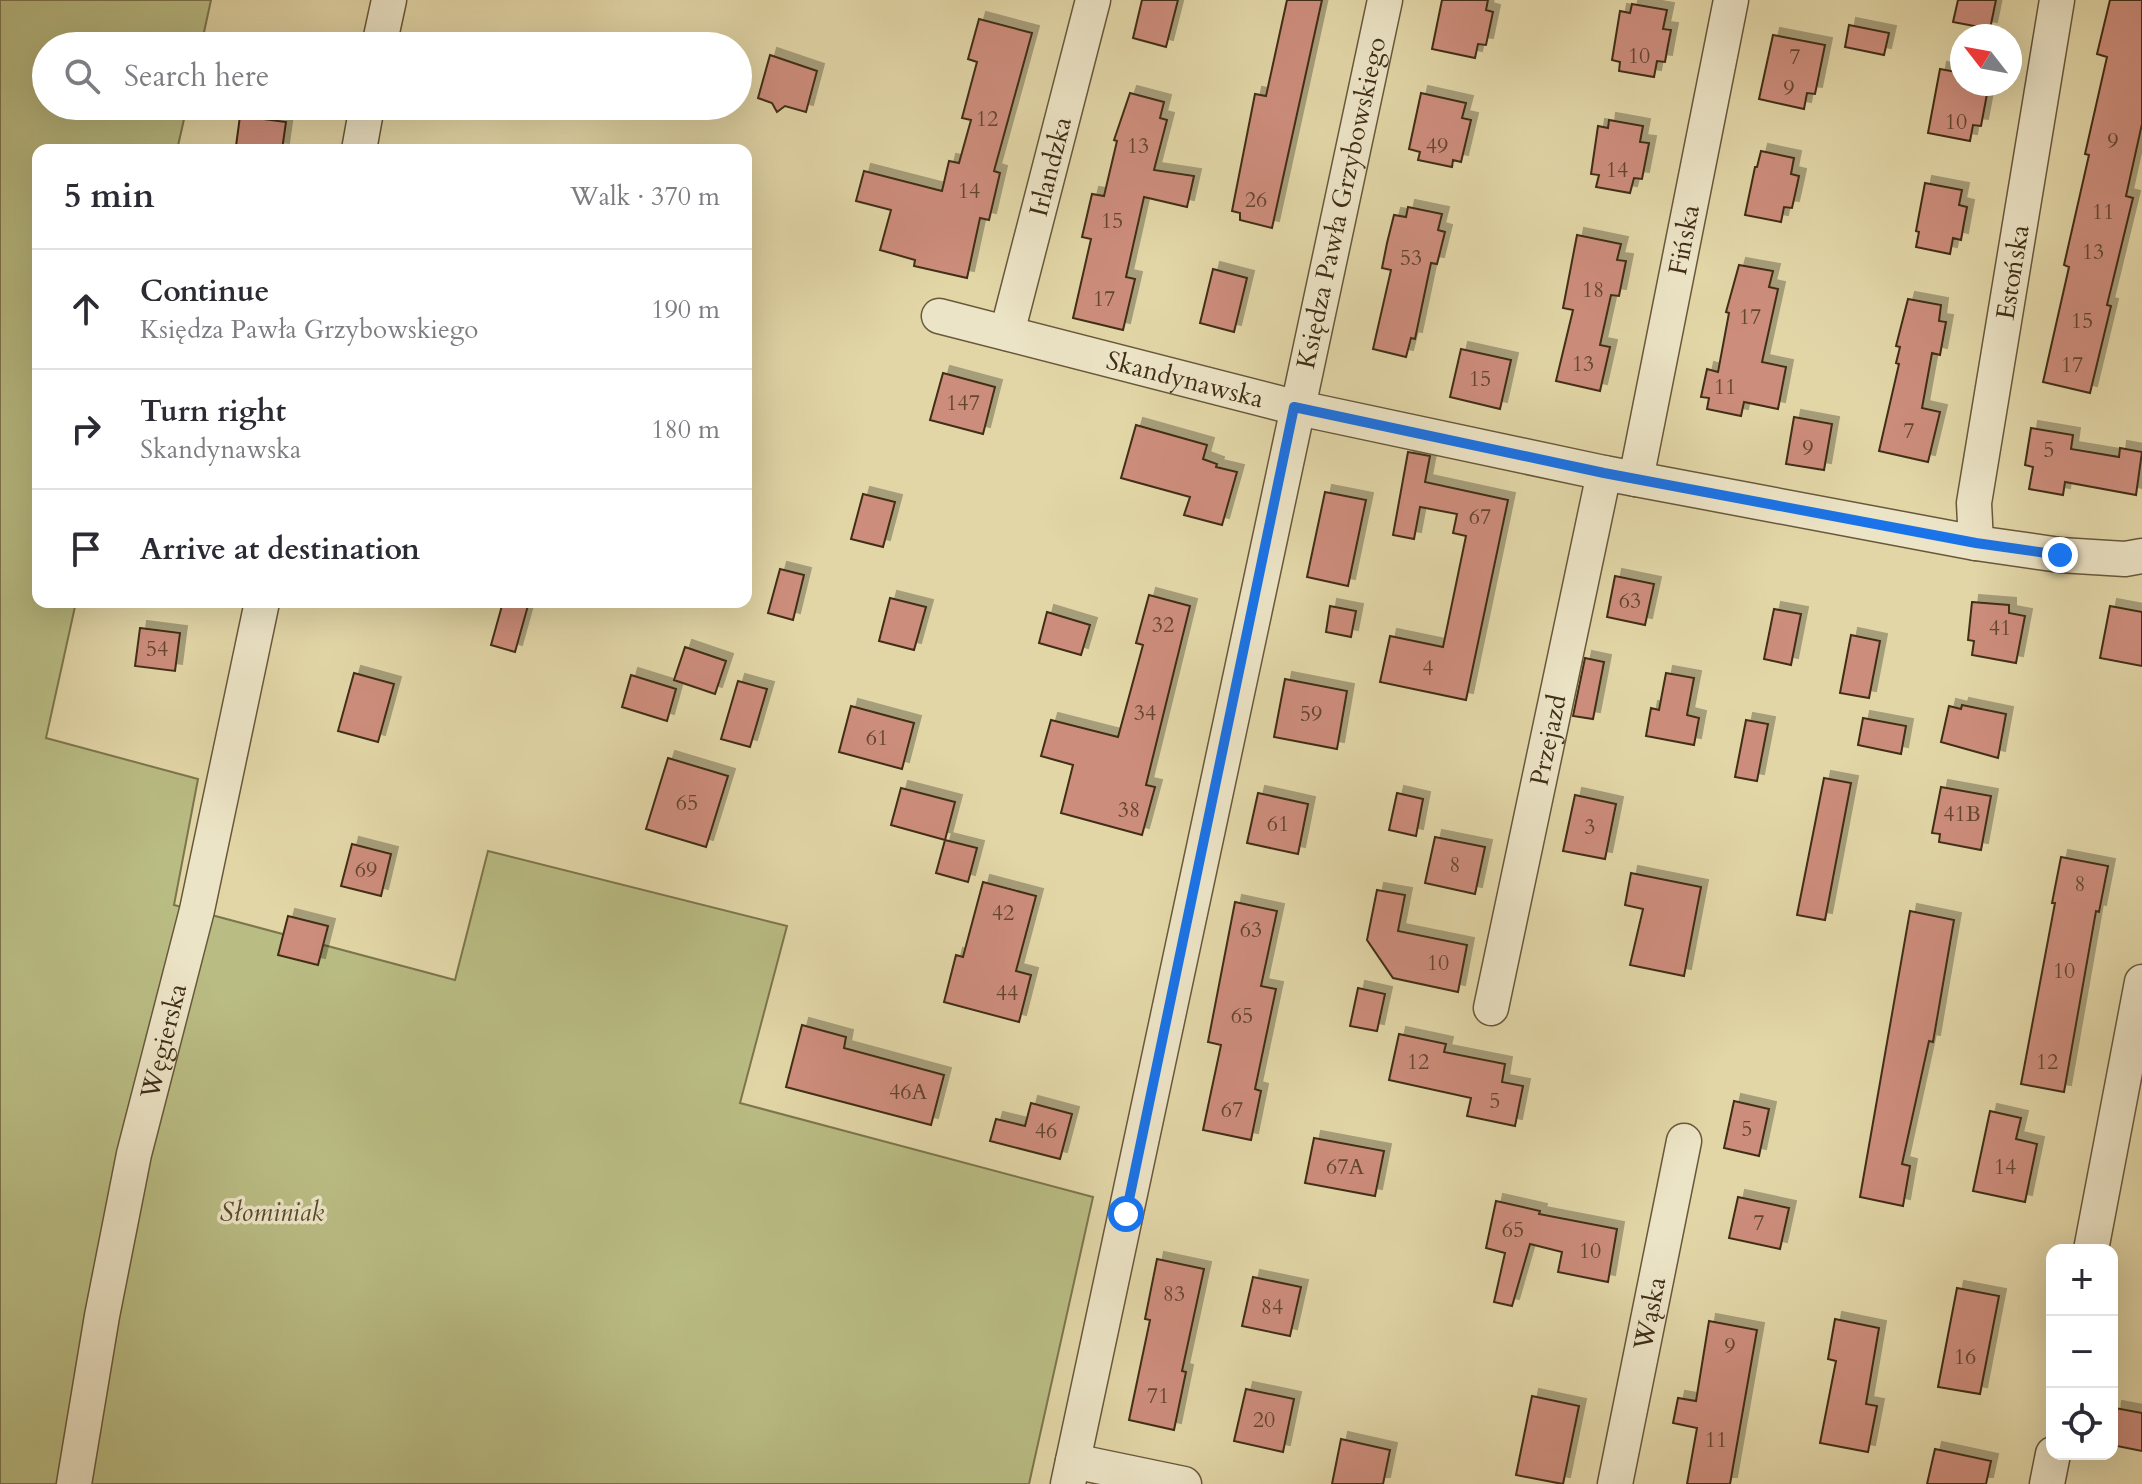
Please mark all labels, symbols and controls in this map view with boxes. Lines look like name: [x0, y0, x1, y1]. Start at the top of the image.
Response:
north arrow: [1950, 24, 2022, 96]
search box: [32, 32, 752, 120]
street label: Księdza Pawła Grzybowskiego: [1288, 34, 1394, 372]
house number: 10: [1628, 41, 1650, 71]
house number: 7: [1789, 42, 1801, 72]
icon: search: [60, 54, 104, 98]
text: Search here: [124, 56, 269, 97]
house number: 9: [1783, 73, 1795, 103]
house number: 12: [976, 104, 998, 134]
house number: 10: [1945, 107, 1967, 137]
street label: Irlandzka: [1020, 113, 1080, 220]
house number: 9: [2107, 126, 2119, 156]
house number: 13: [1127, 131, 1149, 161]
house number: 49: [1426, 131, 1448, 161]
house number: 14: [1606, 155, 1628, 185]
text: 5 min: [64, 173, 155, 219]
house number: 14: [958, 176, 980, 206]
text: Walk · 370 m: [570, 179, 720, 214]
house number: 26: [1245, 185, 1267, 215]
house number: 11: [2092, 197, 2114, 227]
street label: Fińska: [1659, 202, 1708, 278]
house number: 15: [1101, 206, 1123, 236]
street label: Estońska: [1987, 222, 2037, 322]
house number: 13: [2082, 237, 2104, 267]
house number: 53: [1400, 243, 1422, 273]
text: Continue: [140, 271, 269, 312]
house number: 18: [1582, 275, 1604, 305]
house number: 17: [1093, 284, 1115, 314]
icon: ahead: [64, 287, 108, 331]
text: 190 m: [651, 292, 720, 327]
house number: 17: [1739, 302, 1761, 332]
house number: 15: [2071, 306, 2093, 336]
text: Księdza Pawła Grzybowskiego: [140, 312, 478, 347]
street label: Skandynawska: [1103, 342, 1268, 416]
house number: 13: [1572, 349, 1594, 379]
house number: 17: [2061, 350, 2083, 380]
house number: 15: [1469, 364, 1491, 394]
house number: 11: [1714, 372, 1736, 402]
house number: 147: [946, 388, 980, 418]
text: Turn right: [140, 391, 286, 432]
icon: right: [64, 407, 108, 451]
text: 180 m: [651, 412, 720, 447]
house number: 7: [1903, 416, 1915, 446]
text: Skandynawska: [140, 432, 301, 467]
house number: 9: [1802, 433, 1814, 463]
house number: 5: [2043, 435, 2055, 465]
house number: 67: [1469, 502, 1491, 532]
icon: arrive: [64, 527, 108, 571]
text: Arrive at destination: [140, 529, 420, 570]
route end: [2042, 537, 2078, 573]
house number: 63: [1619, 586, 1641, 616]
house number: 32: [1152, 610, 1174, 640]
house number: 41: [1989, 613, 2011, 643]
house number: 54: [146, 634, 168, 664]
house number: 4: [1422, 653, 1434, 683]
street label: Przejazd: [1521, 691, 1574, 789]
house number: 34: [1134, 698, 1156, 728]
house number: 59: [1300, 699, 1322, 729]
house number: 61: [866, 723, 888, 753]
house number: 65: [676, 788, 698, 818]
house number: 38: [1118, 795, 1140, 825]
house number: 41B: [1943, 799, 1981, 829]
house number: 61: [1267, 809, 1289, 839]
house number: 3: [1584, 812, 1596, 842]
house number: 8: [1449, 850, 1461, 880]
house number: 69: [355, 855, 377, 885]
house number: 8: [2074, 869, 2086, 899]
house number: 42: [992, 898, 1014, 928]
house number: 63: [1240, 915, 1262, 945]
house number: 10: [1427, 948, 1449, 978]
house number: 10: [2053, 956, 2075, 986]
house number: 44: [996, 978, 1018, 1008]
street label: Węgierska: [131, 980, 195, 1103]
house number: 65: [1231, 1001, 1253, 1031]
house number: 12: [1407, 1047, 1429, 1077]
house number: 12: [2036, 1047, 2058, 1077]
house number: 46A: [889, 1077, 927, 1107]
house number: 5: [1489, 1086, 1501, 1116]
house number: 67: [1221, 1095, 1243, 1125]
house number: 5: [1741, 1114, 1753, 1144]
house number: 46: [1035, 1116, 1057, 1146]
house number: 67A: [1326, 1152, 1364, 1182]
house number: 14: [1994, 1152, 2016, 1182]
park label: Słominiak: [220, 1195, 324, 1230]
route start: [1108, 1196, 1144, 1232]
house number: 7: [1753, 1208, 1765, 1238]
house number: 65: [1502, 1215, 1524, 1245]
house number: 10: [1579, 1236, 1601, 1266]
map controls: [2046, 1244, 2118, 1460]
button: +: [2046, 1244, 2118, 1316]
street label: Wąska: [1625, 1274, 1674, 1354]
house number: 83: [1163, 1279, 1185, 1309]
house number: 84: [1261, 1292, 1283, 1322]
button: −: [2046, 1316, 2118, 1388]
house number: 9: [1724, 1331, 1736, 1361]
house number: 16: [1954, 1342, 1976, 1372]
house number: 71: [1147, 1381, 1169, 1411]
button: locate: [2046, 1388, 2118, 1460]
house number: 20: [1253, 1405, 1275, 1435]
house number: 11: [1705, 1425, 1727, 1455]

